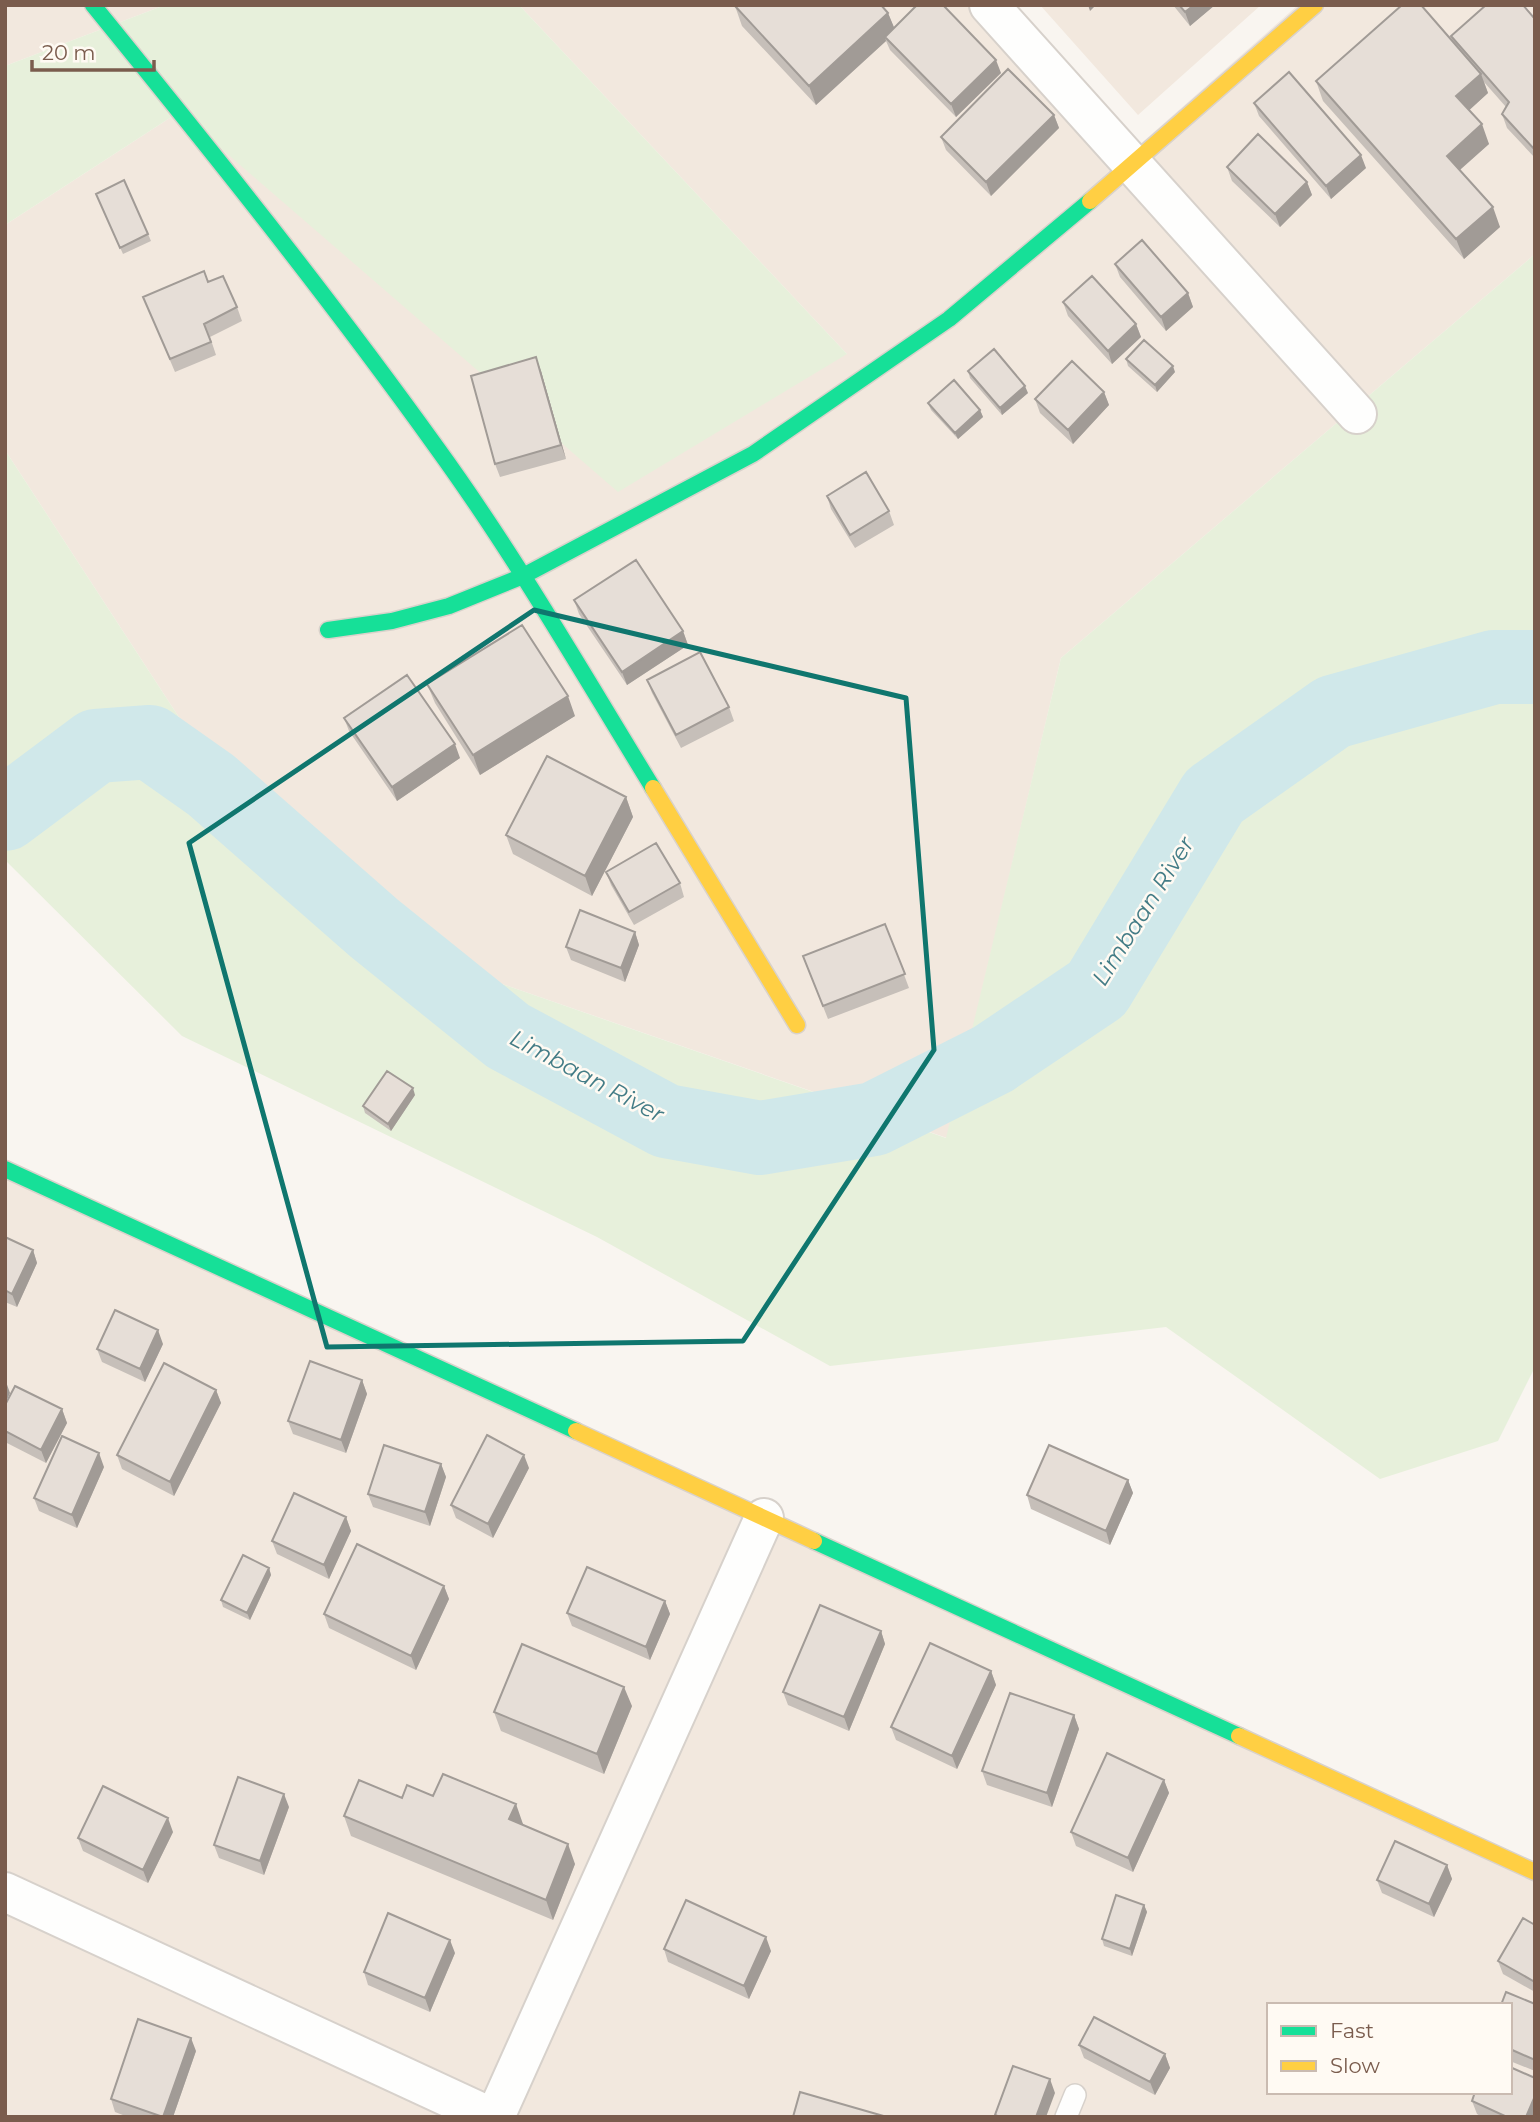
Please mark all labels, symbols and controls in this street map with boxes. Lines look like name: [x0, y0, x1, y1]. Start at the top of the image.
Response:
scale bar: [32, 28, 154, 72]
text: 20 m: [42, 40, 96, 65]
water label: Limbaan River: [1086, 831, 1200, 991]
water label: Limbaan River: [505, 1024, 670, 1129]
legend: [1267, 2003, 1512, 2094]
text: Fast: [1330, 2018, 1374, 2043]
text: Slow: [1330, 2053, 1380, 2078]

